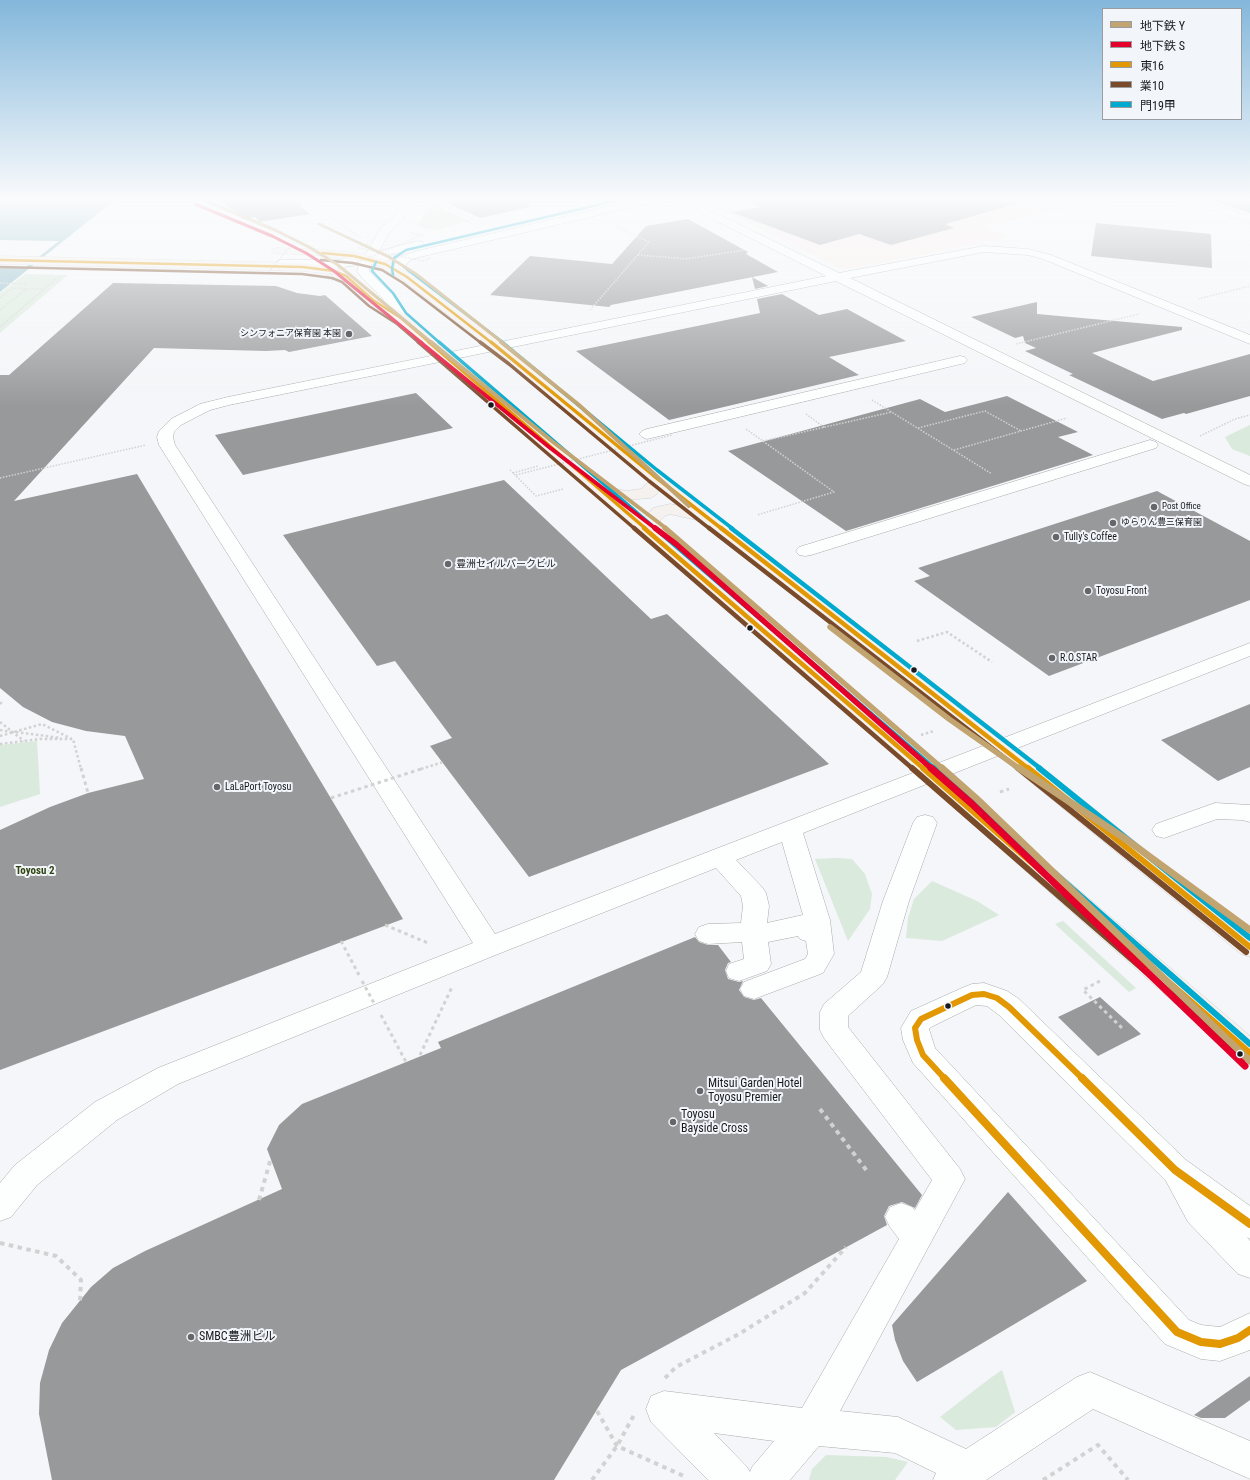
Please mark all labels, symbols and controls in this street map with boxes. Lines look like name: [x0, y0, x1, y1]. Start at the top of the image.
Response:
legend: [1102, 8, 1242, 120]
text: 地下鉄 Y: [1140, 19, 1185, 33]
text: 地下鉄 S: [1140, 39, 1185, 53]
text: 東16: [1140, 59, 1164, 73]
text: 業10: [1140, 79, 1164, 93]
text: 門19甲: [1140, 99, 1176, 113]
place label: シンフォニア保育園 本園: [240, 329, 341, 339]
marker: シンフォニア保育園 本園: [344, 329, 354, 339]
unlabelled marker: [486, 400, 496, 410]
marker: Post Office: [1149, 502, 1159, 512]
place label: Post Office: [1162, 502, 1201, 512]
marker: ゆらりん豊三保育園: [1108, 518, 1118, 528]
place label: ゆらりん豊三保育園: [1121, 518, 1202, 528]
place label: Tully's Coffee: [1064, 531, 1117, 543]
marker: Tully's Coffee: [1051, 532, 1061, 542]
place label: 豊洲セイルパークビル: [456, 558, 556, 570]
marker: 豊洲セイルパークビル: [443, 559, 453, 569]
place label: Toyosu Front: [1096, 585, 1147, 597]
marker: Toyosu Front: [1083, 586, 1093, 596]
unlabelled marker: [745, 623, 755, 633]
place label: R.O.STAR: [1060, 652, 1097, 664]
marker: R.O.STAR: [1047, 653, 1057, 663]
unlabelled marker: [909, 665, 919, 675]
place label: LaLaPort Toyosu: [225, 781, 291, 793]
marker: LaLaPort Toyosu: [212, 782, 222, 792]
district label: Toyosu 2: [15, 864, 55, 878]
unlabelled marker: [943, 1001, 953, 1011]
unlabelled marker: [1235, 1049, 1245, 1059]
place label: Mitsui Garden Hotel Toyosu Premier: [708, 1077, 802, 1105]
marker: Mitsui Garden Hotel Toyosu Premier: [695, 1086, 705, 1096]
place label: Toyosu Bayside Cross: [681, 1108, 748, 1136]
marker: Toyosu Bayside Cross: [668, 1117, 678, 1127]
place label: SMBC豊洲ビル: [199, 1330, 276, 1344]
marker: SMBC豊洲ビル: [186, 1332, 196, 1342]

